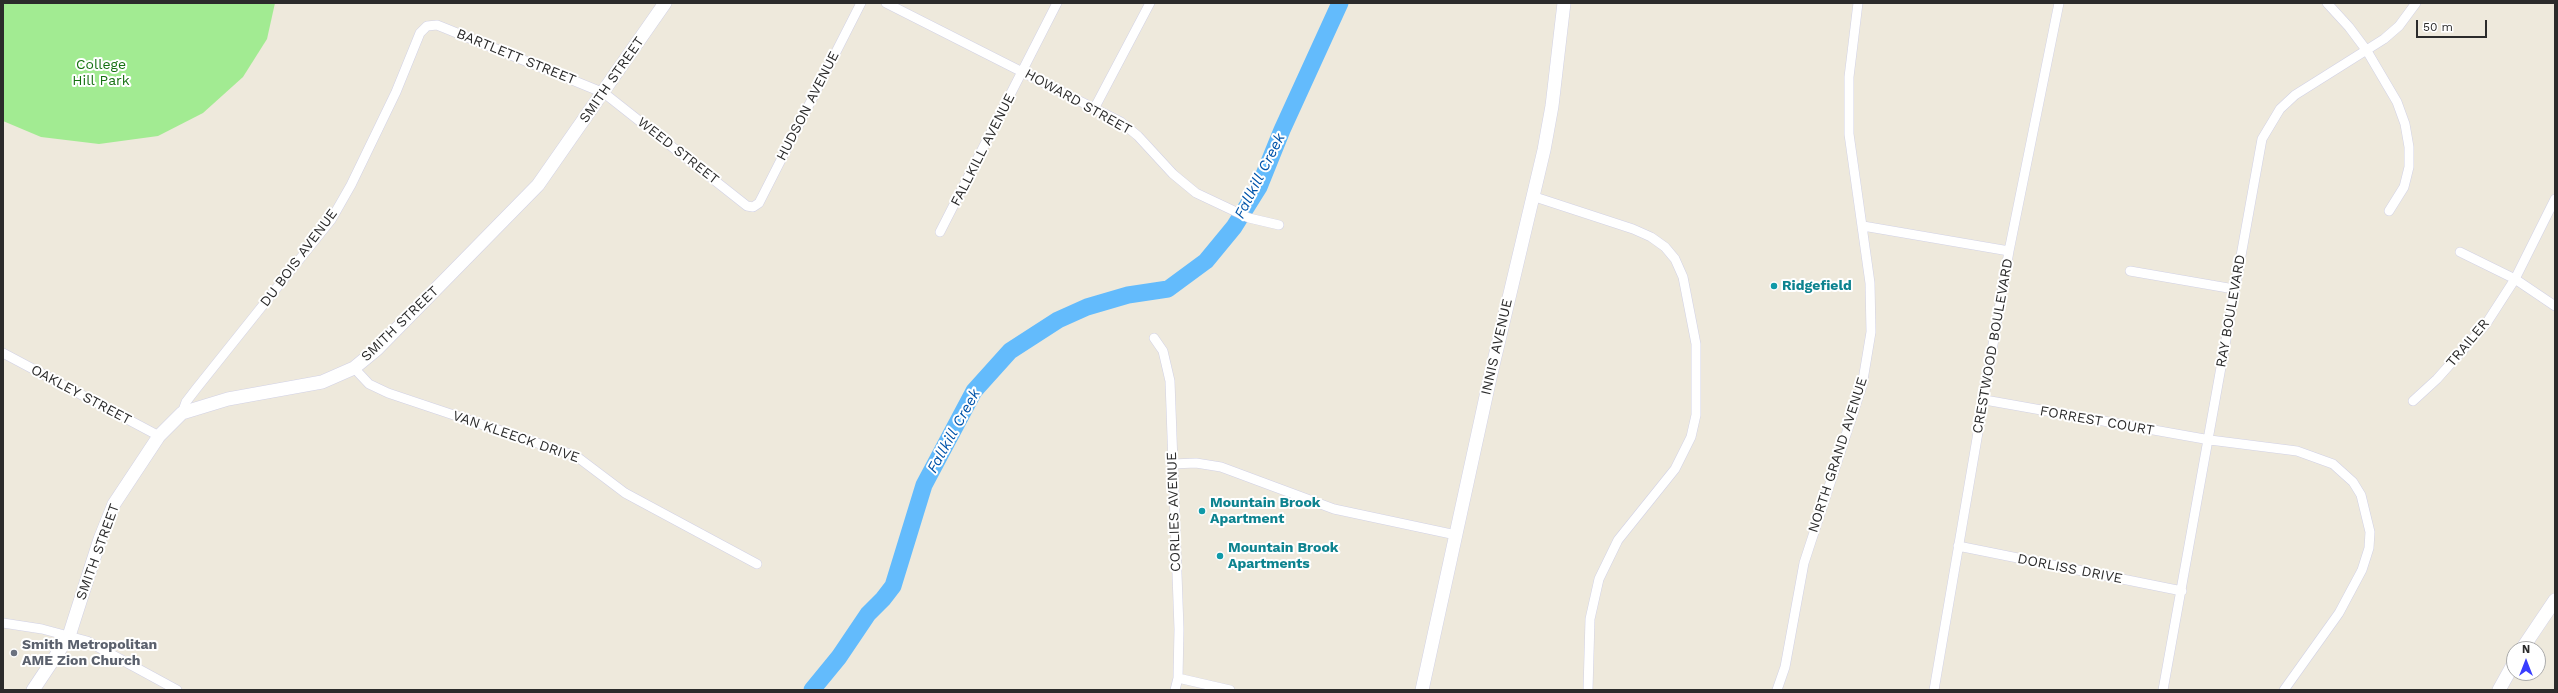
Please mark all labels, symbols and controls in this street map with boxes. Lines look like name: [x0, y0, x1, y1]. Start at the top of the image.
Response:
scale bar: [2418, 12, 2489, 38]
text: 50 m: [2423, 20, 2453, 34]
street label: BARTLETT STREET: [454, 25, 578, 89]
street label: SMITH STREET: [576, 34, 648, 126]
street label: HUDSON AVENUE: [773, 49, 843, 163]
park label: College Hill Park: [72, 57, 130, 90]
street label: HOWARD STREET: [1022, 66, 1134, 138]
street label: FALLKILL AVENUE: [947, 91, 1019, 209]
street label: WEED STREET: [634, 114, 722, 188]
water label: Fallkill Creek: [1231, 130, 1289, 222]
street label: DU BOIS AVENUE: [257, 206, 341, 310]
street label: RAY BOULEVARD: [2213, 253, 2249, 369]
street label: CRESTWOOD BOULEVARD: [1969, 257, 2017, 435]
place label: Ridgefield: [1782, 278, 1852, 294]
marker: Ridgefield: [1769, 281, 1779, 291]
street label: SMITH STREET: [358, 283, 442, 365]
street label: INNIS AVENUE: [1478, 297, 1516, 397]
street label: TRAILER: [2443, 315, 2493, 371]
street label: OAKLEY STREET: [28, 361, 134, 429]
street label: NORTH GRAND AVENUE: [1805, 375, 1871, 535]
water label: Fallkill Creek: [923, 386, 985, 476]
street label: FORREST COURT: [2039, 403, 2155, 439]
street label: VAN KLEECK DRIVE: [450, 407, 582, 467]
street label: CORLIES AVENUE: [1164, 452, 1184, 572]
place label: Mountain Brook Apartment: [1210, 495, 1320, 528]
street label: SMITH STREET: [73, 502, 123, 602]
marker: Mountain Brook Apartment: [1197, 506, 1207, 516]
place label: Mountain Brook Apartments: [1228, 540, 1338, 572]
marker: Mountain Brook Apartments: [1215, 551, 1225, 561]
street label: DORLISS DRIVE: [2016, 551, 2124, 587]
place label: Smith Metropolitan AME Zion Church: [22, 637, 157, 670]
north arrow: [2506, 641, 2546, 681]
text: N: [2522, 643, 2530, 656]
marker: Smith Metropolitan AME Zion Church: [9, 648, 19, 658]

